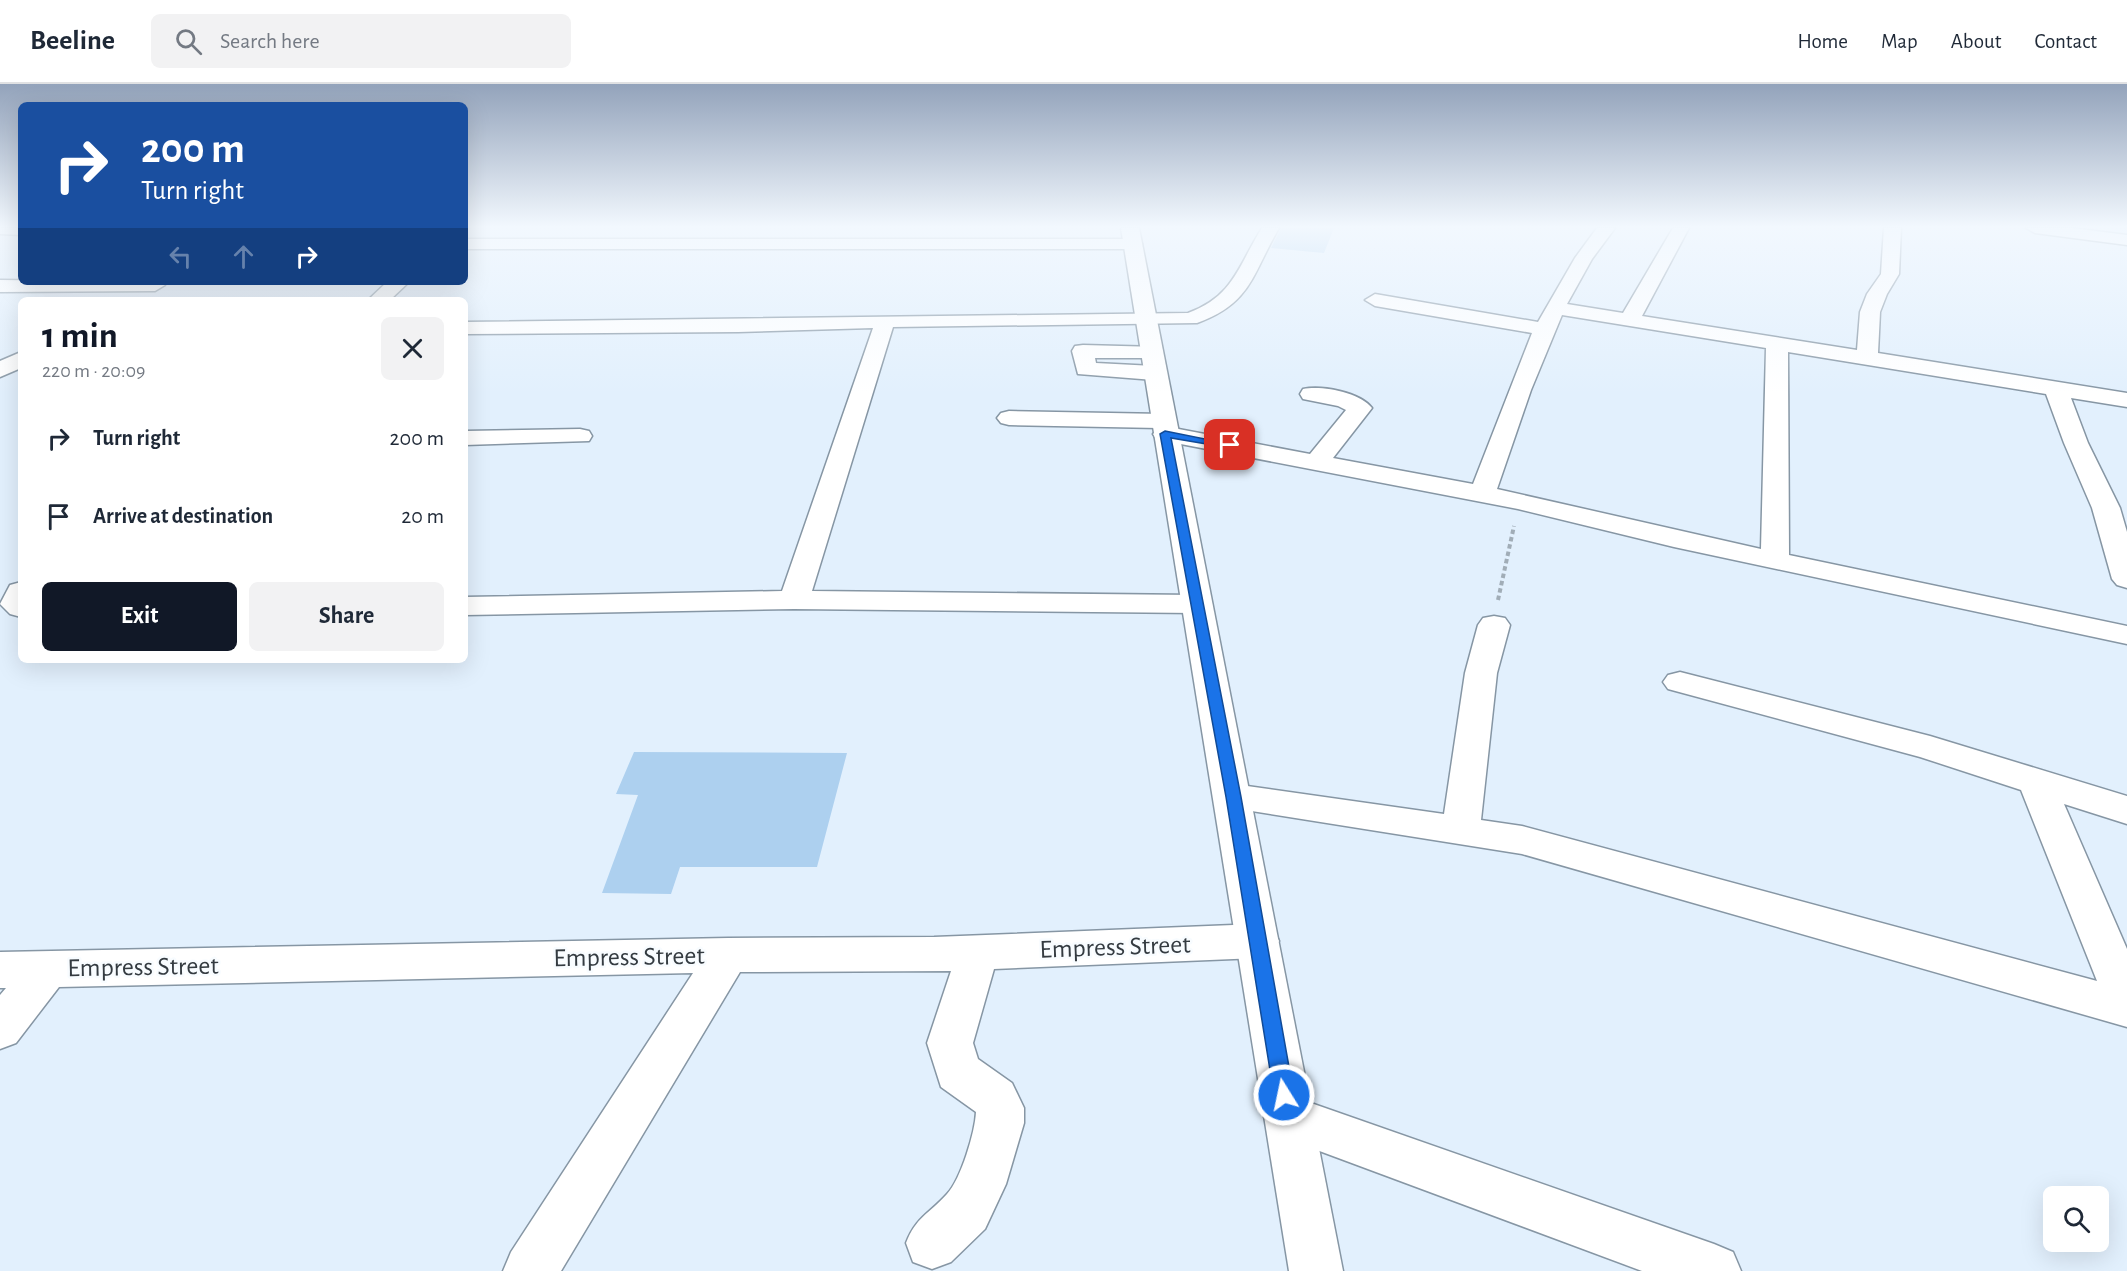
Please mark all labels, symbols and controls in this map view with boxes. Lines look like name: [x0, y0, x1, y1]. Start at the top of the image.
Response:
search box: [151, 14, 571, 68]
icon: search: [172, 25, 205, 58]
text: Beeline: [30, 27, 115, 55]
text: Search here: [220, 30, 320, 52]
text: Home: [1797, 31, 1848, 52]
text: Map: [1881, 31, 1918, 52]
text: About: [1951, 31, 2001, 52]
text: Contact: [2034, 31, 2097, 52]
icon: right: [42, 126, 120, 204]
text: 200 m: [141, 128, 245, 170]
text: Turn right: [141, 177, 244, 204]
icon: left: [164, 240, 197, 273]
icon: ahead: [227, 240, 260, 273]
icon: right: [290, 240, 323, 273]
button: close: [381, 317, 444, 380]
text: 1 min: [42, 318, 118, 354]
text: 220 m · 20:09: [42, 361, 145, 381]
pin: [1204, 419, 1255, 470]
icon: right: [42, 422, 75, 455]
text: Turn right: [93, 427, 180, 449]
text: 200 m: [390, 427, 444, 449]
icon: arrive: [1213, 428, 1246, 461]
icon: arrive: [42, 500, 75, 533]
text: Arrive at destination: [93, 505, 273, 527]
text: 20 m: [401, 505, 444, 527]
button: Exit: [42, 582, 237, 651]
button: Share: [249, 582, 444, 651]
street label: Empress Street: [1039, 931, 1191, 963]
street label: Empress Street: [553, 943, 705, 971]
street label: Empress Street: [67, 953, 219, 981]
position arrow: [1252, 1063, 1316, 1127]
map controls: [2043, 1186, 2109, 1252]
button: search: [2043, 1186, 2109, 1252]

